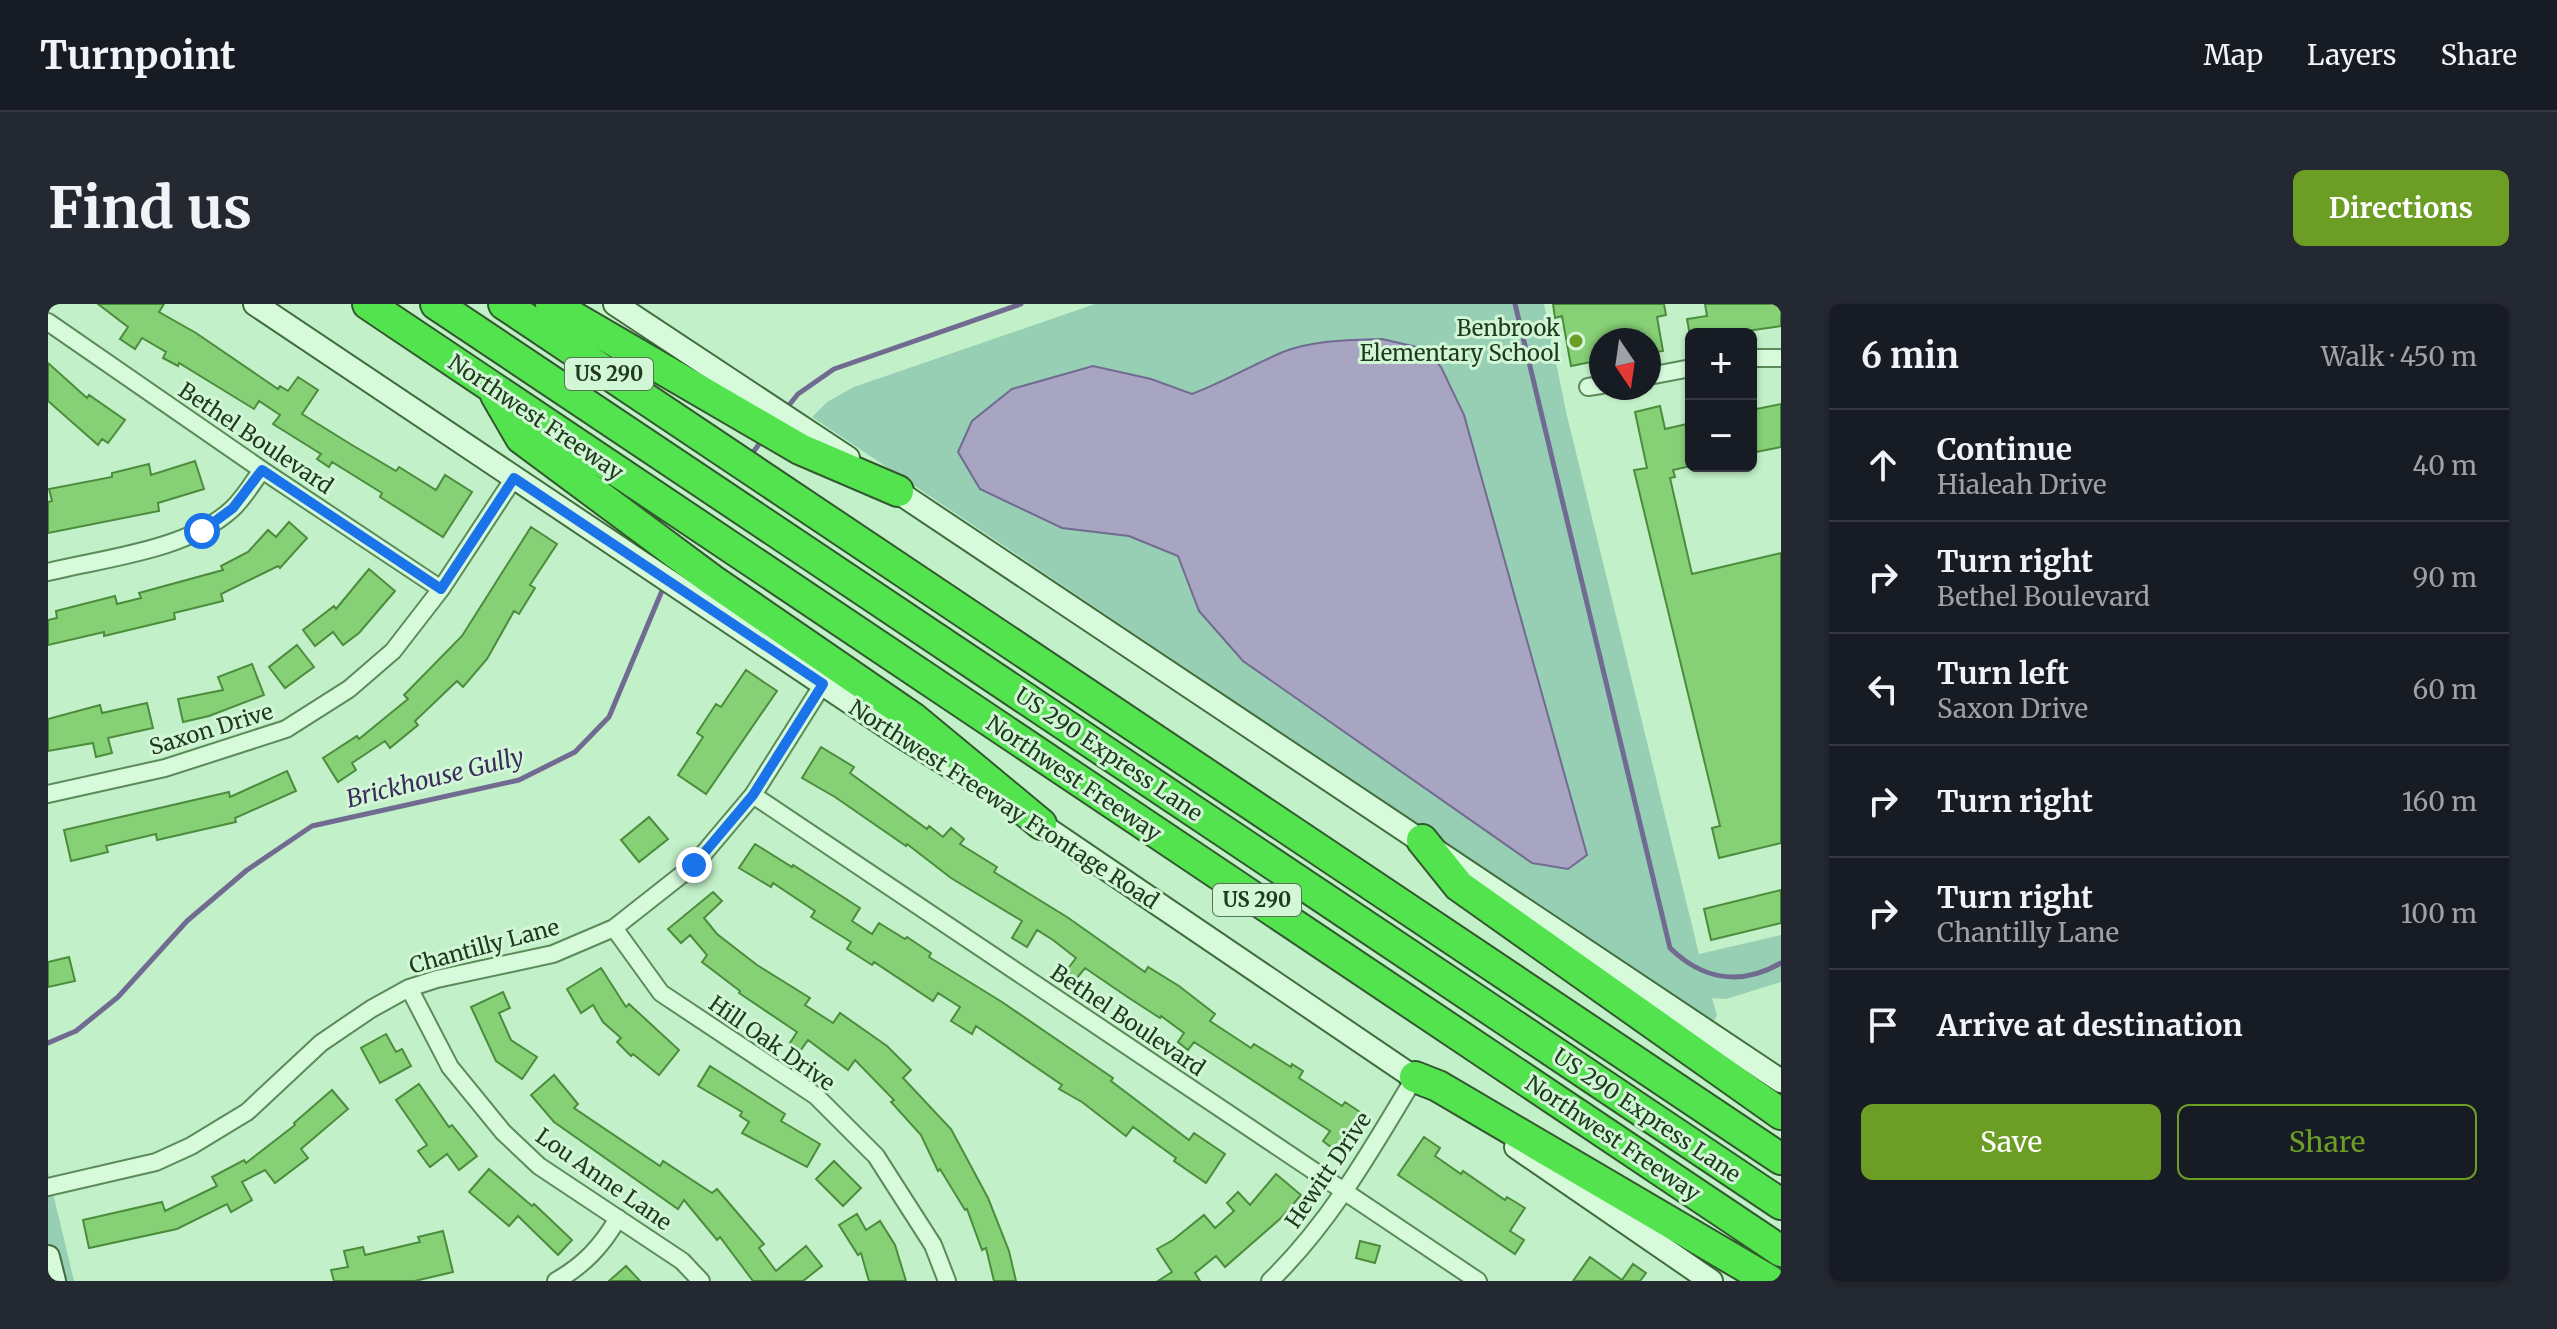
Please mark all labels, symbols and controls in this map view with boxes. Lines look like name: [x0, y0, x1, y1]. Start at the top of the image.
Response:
text: Turnpoint: [40, 32, 235, 79]
text: Map: [2203, 37, 2263, 73]
text: Layers: [2307, 37, 2396, 73]
text: Share: [2440, 37, 2517, 73]
button: Directions: [2293, 170, 2509, 246]
text: Find us: [48, 173, 252, 243]
place label: Benbrook Elementary School: [1360, 314, 1560, 367]
north arrow: [1589, 328, 1661, 400]
map controls: [1685, 328, 1757, 472]
button: +: [1685, 328, 1757, 400]
marker: Benbrook Elementary School: [1567, 332, 1585, 350]
text: 6 min: [1861, 335, 1959, 377]
text: Walk · 450 m: [2321, 340, 2477, 373]
street label: Northwest Freeway: [443, 348, 629, 486]
road number: US 290: [565, 358, 653, 390]
street label: Bethel Boulevard: [173, 376, 339, 500]
button: −: [1685, 400, 1757, 472]
text: Continue: [1937, 430, 2072, 468]
icon: ahead: [1861, 443, 1905, 487]
text: 40 m: [2413, 449, 2477, 482]
text: Hialeah Drive: [1937, 468, 2107, 501]
route start: [184, 513, 220, 549]
text: Turn right: [1937, 542, 2093, 580]
icon: right: [1861, 555, 1905, 599]
text: 90 m: [2413, 561, 2477, 594]
text: Bethel Boulevard: [1937, 580, 2150, 613]
text: Turn left: [1937, 654, 2069, 692]
icon: left: [1861, 667, 1905, 711]
text: 60 m: [2413, 673, 2477, 706]
street label: US 290 Express Lane: [1010, 681, 1208, 827]
text: Saxon Drive: [1937, 692, 2088, 725]
street label: Northwest Freeway Frontage Road: [844, 693, 1164, 915]
street label: Saxon Drive: [146, 697, 276, 761]
street label: Northwest Freeway: [981, 709, 1167, 847]
water label: Brickhouse Gully: [343, 740, 527, 815]
icon: right: [1861, 779, 1905, 823]
text: Turn right: [1937, 782, 2093, 820]
text: 160 m: [2402, 785, 2477, 818]
route end: [676, 847, 712, 883]
text: Turn right: [1937, 878, 2093, 916]
road number: US 290: [1213, 884, 1301, 916]
icon: right: [1861, 891, 1905, 935]
text: 100 m: [2401, 897, 2477, 930]
street label: Chantilly Lane: [406, 913, 562, 979]
text: Chantilly Lane: [1937, 916, 2119, 949]
street label: Bethel Boulevard: [1045, 958, 1211, 1082]
street label: Hill Oak Drive: [704, 989, 840, 1097]
icon: arrive: [1861, 1003, 1905, 1047]
text: Arrive at destination: [1937, 1006, 2243, 1044]
street label: US 290 Express Lane: [1548, 1042, 1746, 1188]
street label: Northwest Freeway: [1520, 1069, 1706, 1207]
button: Save: [1861, 1104, 2161, 1180]
button: Share: [2177, 1104, 2477, 1180]
street label: Hewitt Drive: [1279, 1107, 1377, 1233]
street label: Lou Anne Lane: [531, 1122, 677, 1236]

